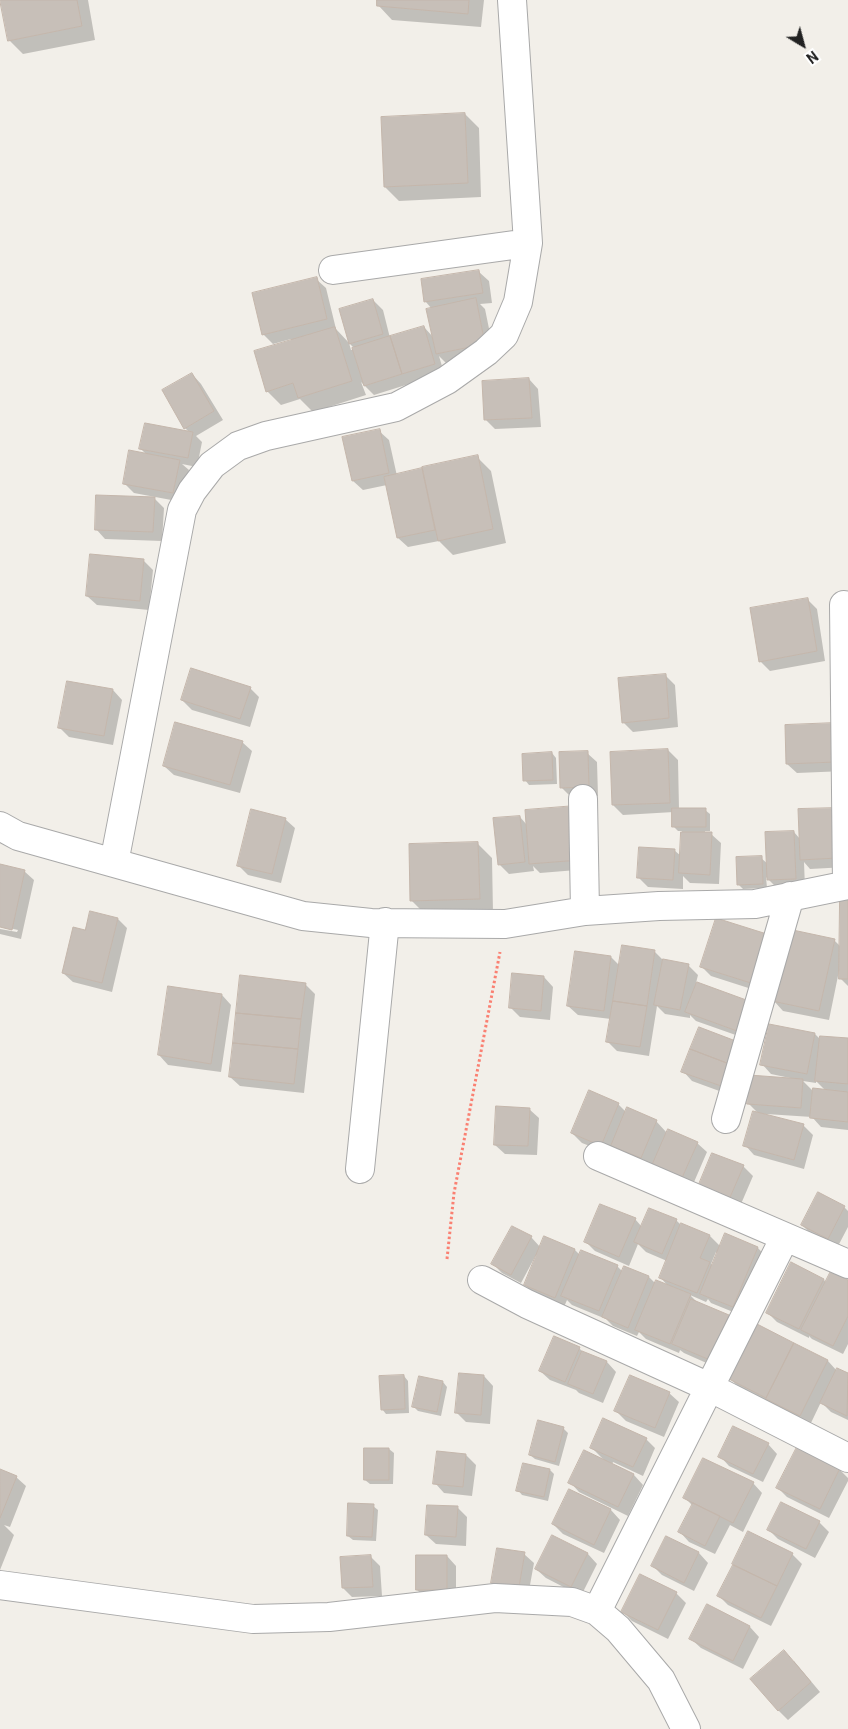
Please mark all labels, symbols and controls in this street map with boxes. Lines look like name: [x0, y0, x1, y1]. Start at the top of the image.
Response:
north arrow: [778, 20, 828, 70]
text: N: [803, 48, 821, 66]

